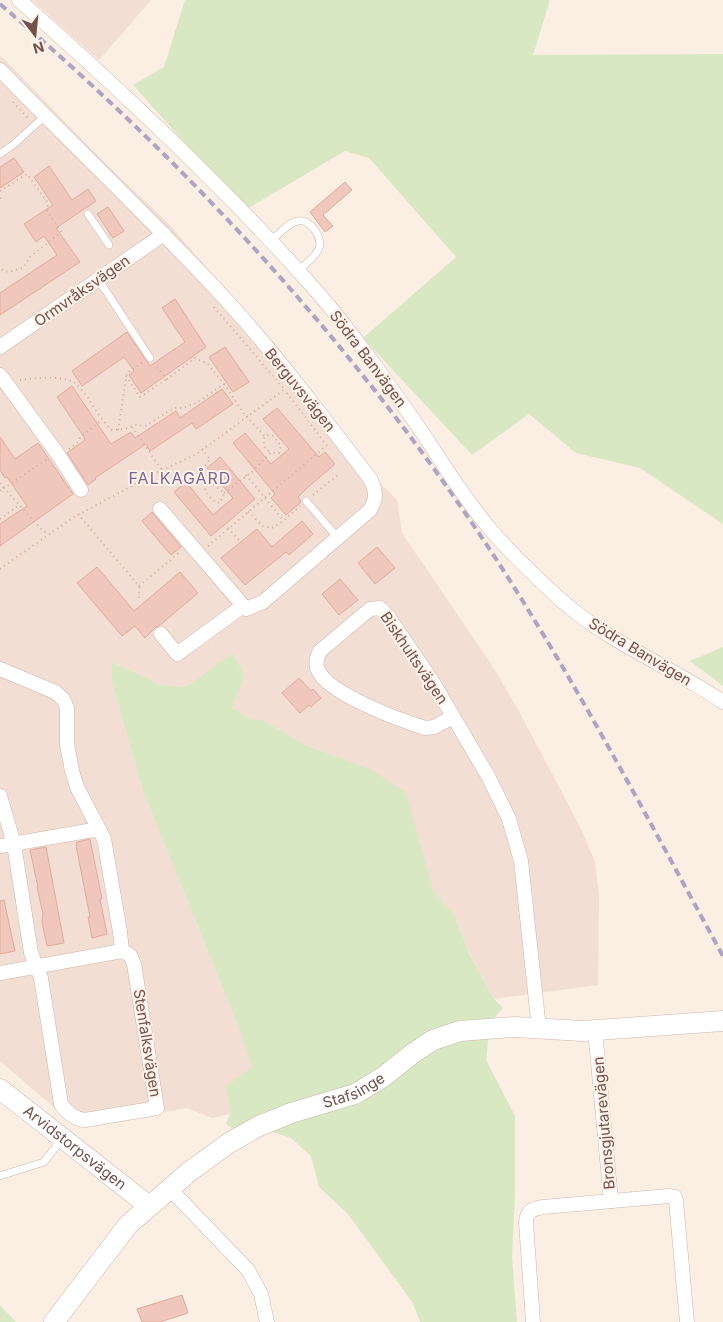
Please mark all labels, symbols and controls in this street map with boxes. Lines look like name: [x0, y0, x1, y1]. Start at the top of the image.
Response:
north arrow: [10, 10, 60, 60]
text: N: [31, 38, 46, 58]
street label: Ormvråksvägen: [30, 251, 133, 331]
street label: Södra Banvägen: [326, 306, 411, 411]
street label: Berguvsvägen: [261, 344, 340, 435]
district label: FALKAGÅRD: [129, 468, 231, 488]
street label: Biskhultsvägen: [376, 608, 452, 708]
street label: Södra Banvägen: [585, 613, 695, 690]
street label: Stenfalksvägen: [130, 988, 165, 1098]
street label: Bronsgjutarevägen: [588, 1056, 619, 1190]
street label: Stafsinge: [320, 1068, 388, 1112]
street label: Arvidstorpsvägen: [20, 1101, 130, 1194]

